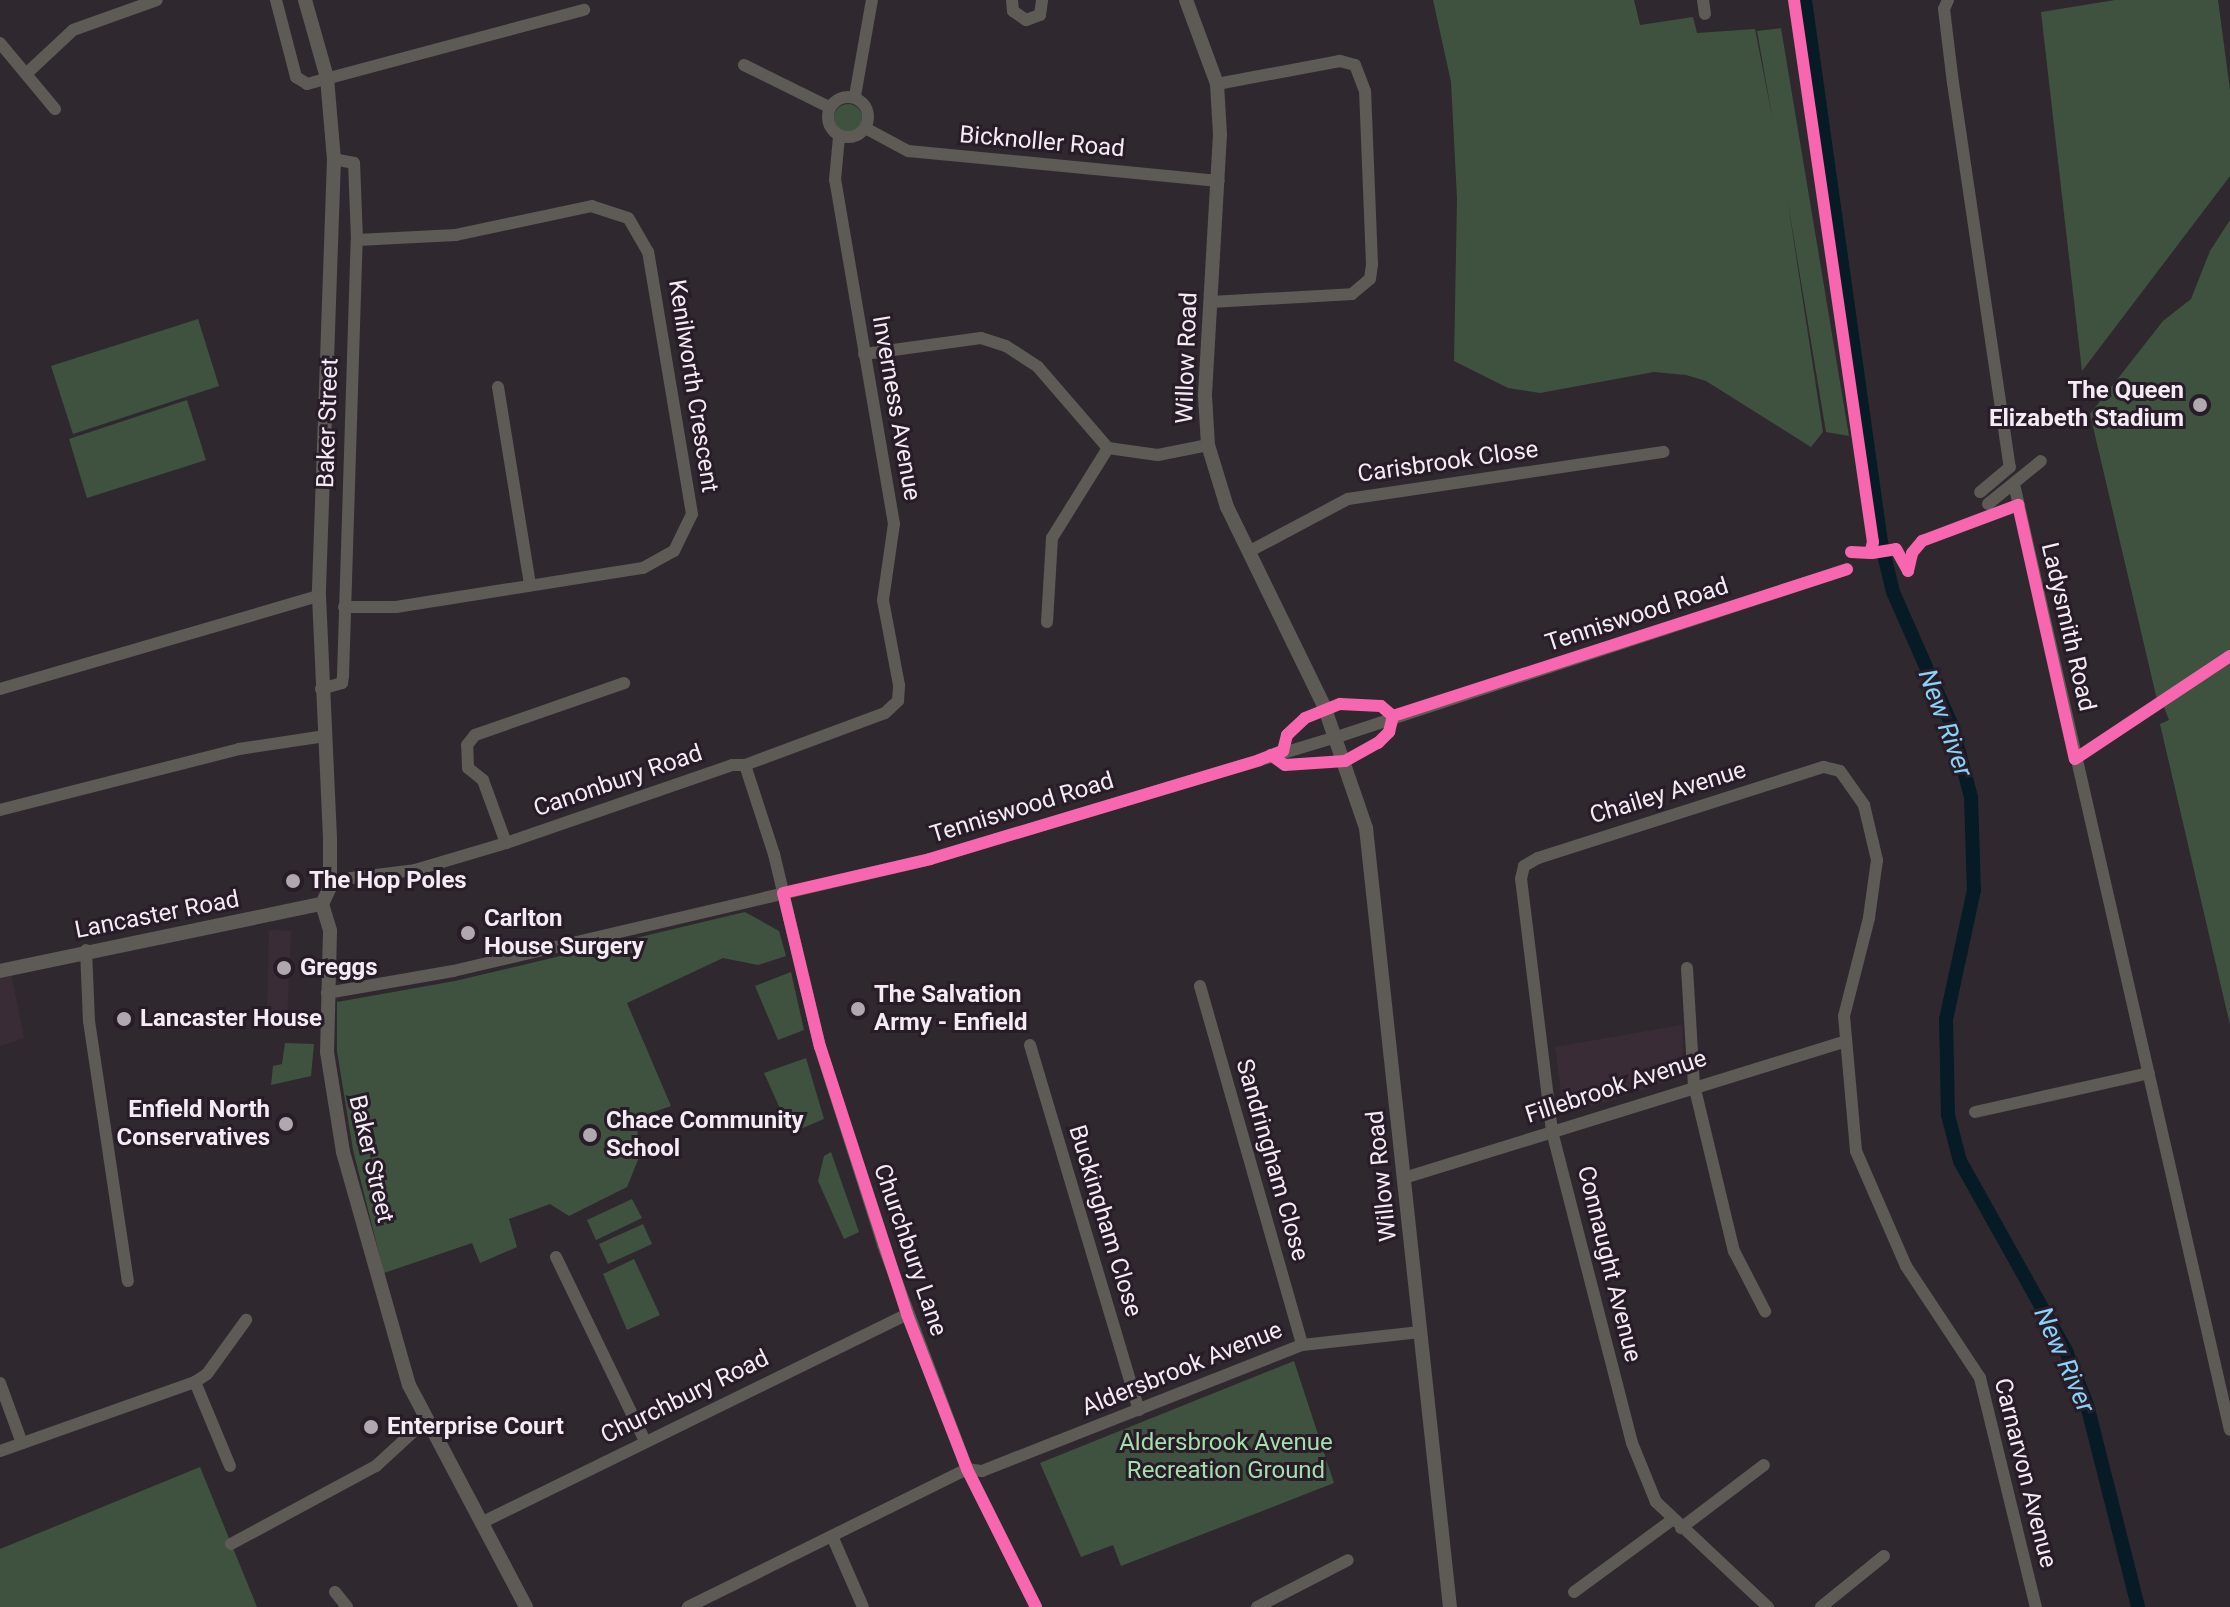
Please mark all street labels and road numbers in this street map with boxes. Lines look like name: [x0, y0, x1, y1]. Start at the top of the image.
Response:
street label: Bicknoller Road: [958, 120, 1126, 164]
street label: Kenilworth Crescent: [662, 278, 724, 494]
street label: Willow Road: [1170, 292, 1204, 424]
street label: Inverness Avenue: [866, 313, 926, 503]
street label: Baker Street: [311, 358, 345, 488]
street label: Carisbrook Close: [1356, 435, 1540, 489]
street label: Ladysmith Road: [2035, 540, 2101, 714]
street label: Tenniswood Road: [1542, 572, 1732, 658]
street label: Canonbury Road: [530, 739, 706, 823]
street label: Chailey Avenue: [1586, 756, 1750, 830]
street label: Tenniswood Road: [927, 766, 1117, 850]
street label: Lancaster Road: [72, 885, 242, 945]
street label: Fillebrook Avenue: [1522, 1044, 1710, 1130]
street label: Sandringham Close: [1229, 1056, 1315, 1264]
street label: Baker Street: [342, 1092, 400, 1226]
street label: Willow Road: [1361, 1109, 1403, 1243]
street label: Buckingham Close: [1062, 1122, 1148, 1320]
street label: Churchbury Lane: [867, 1160, 953, 1340]
street label: Connaught Avenue: [1571, 1163, 1647, 1365]
street label: Aldersbrook Avenue: [1078, 1316, 1286, 1422]
street label: Churchbury Road: [596, 1344, 774, 1450]
street label: Carnarvon Avenue: [1988, 1375, 2062, 1571]

